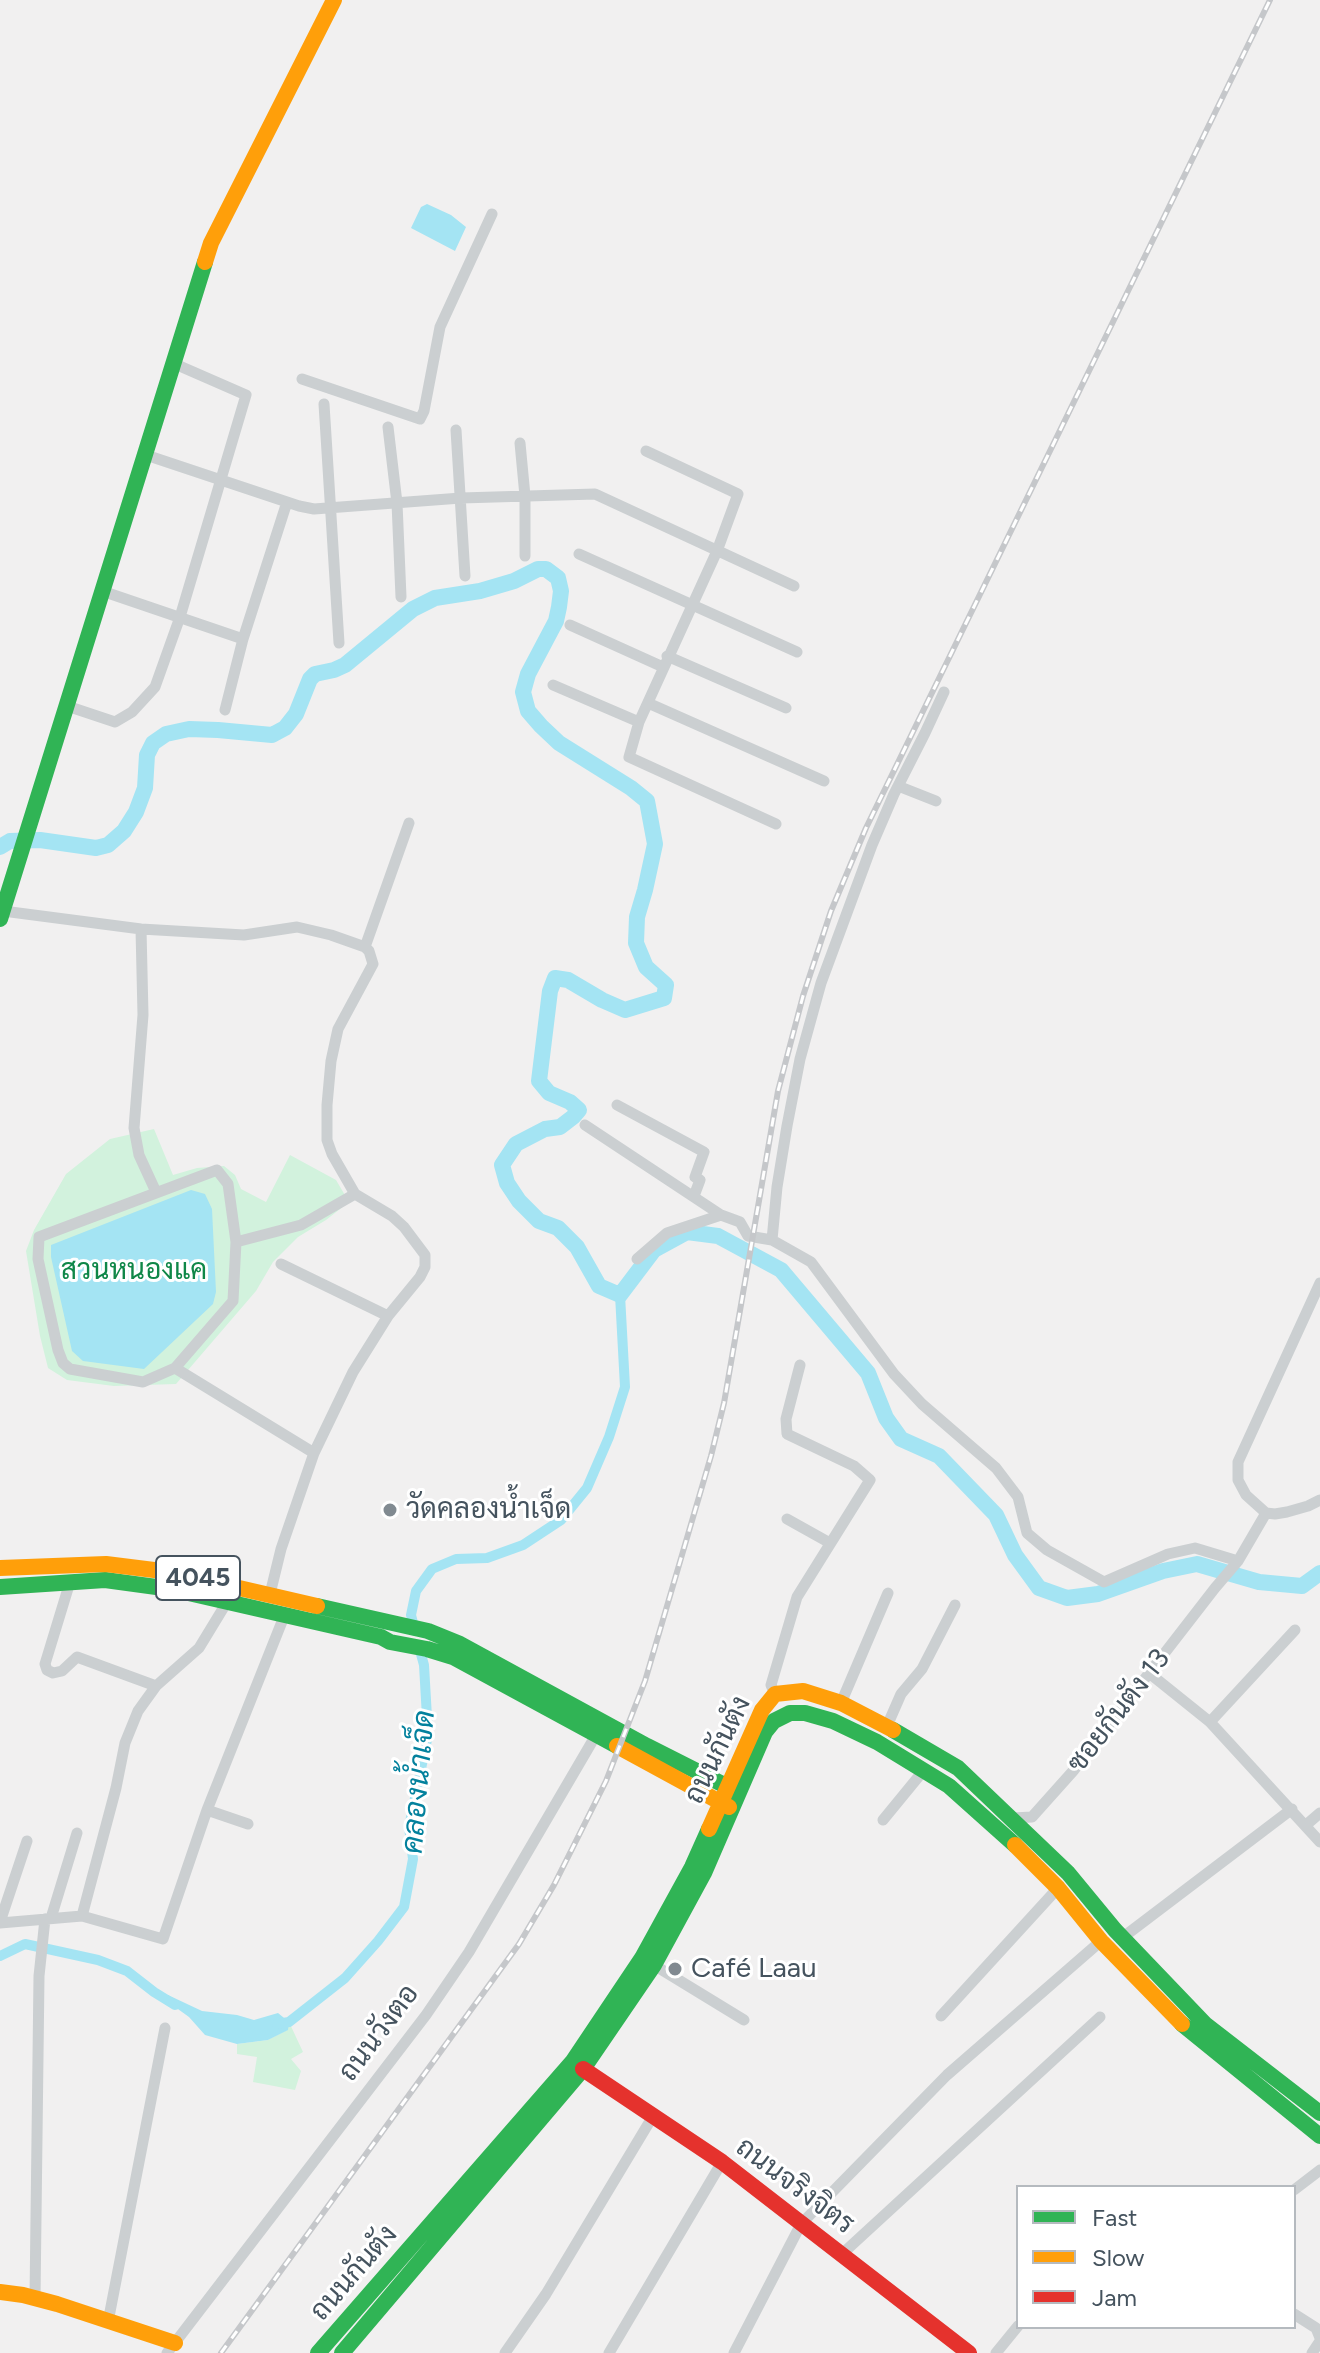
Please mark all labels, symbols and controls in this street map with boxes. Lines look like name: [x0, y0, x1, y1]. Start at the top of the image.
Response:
park label: สวนหนองแค: [61, 1254, 207, 1288]
place label: วัดคลองน้ำเจ็ด: [406, 1493, 571, 1527]
marker: วัดคลองน้ำเจ็ด: [381, 1501, 399, 1519]
road number: 4045: [156, 1556, 240, 1600]
street label: ซอยกันตัง 13: [1060, 1643, 1178, 1779]
street label: ถนนกันตัง: [678, 1691, 758, 1809]
water label: คลองน้ำเจ็ด: [395, 1709, 443, 1855]
place label: Café Laau: [691, 1952, 817, 1986]
marker: Café Laau: [666, 1960, 684, 1978]
street label: ถนนวังตอ: [332, 1978, 426, 2088]
street label: ถนนจริงจิตร: [729, 2130, 861, 2242]
legend: [1016, 2185, 1296, 2329]
text: Fast: [1092, 2203, 1137, 2232]
street label: ถนนกันตัง: [303, 2218, 405, 2328]
text: Slow: [1092, 2243, 1144, 2272]
text: Jam: [1092, 2283, 1137, 2312]

